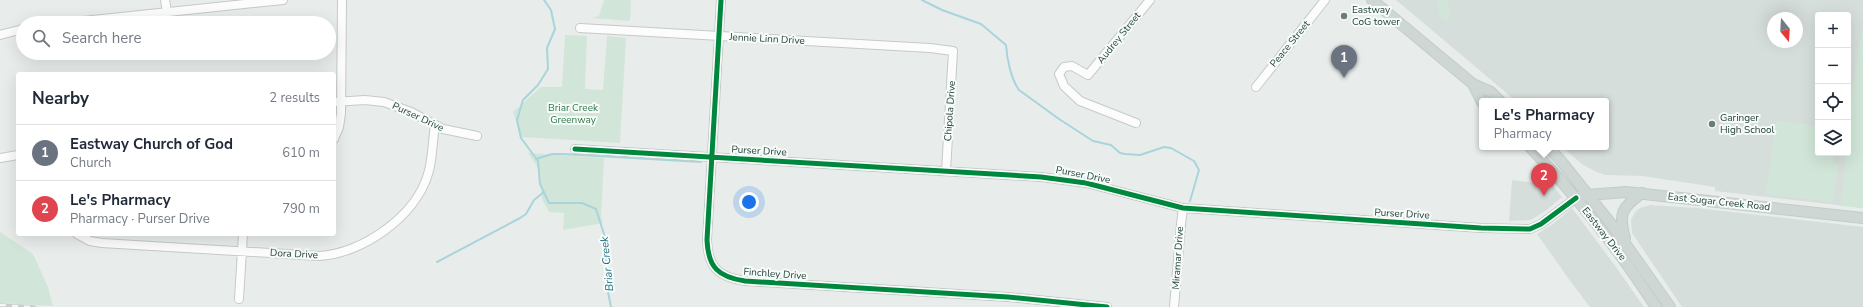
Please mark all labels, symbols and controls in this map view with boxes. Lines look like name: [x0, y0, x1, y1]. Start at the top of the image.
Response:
place label: Eastway CoG tower: [1352, 3, 1400, 29]
street label: Audrey Street: [1094, 9, 1144, 67]
marker: Eastway CoG tower: [1339, 11, 1349, 21]
north arrow: [1767, 12, 1803, 48]
map controls: [1815, 12, 1851, 156]
button: +: [1815, 12, 1851, 48]
search box: [16, 16, 336, 60]
street label: Peace Street: [1267, 17, 1314, 70]
icon: search: [30, 27, 52, 49]
text: Search here: [62, 28, 142, 48]
street label: Jennie Linn Drive: [728, 30, 805, 48]
pin: 1: [1331, 45, 1357, 78]
button: −: [1815, 48, 1851, 84]
street label: Chipola Drive: [941, 80, 959, 142]
button: locate: [1815, 84, 1851, 120]
text: Nearby: [32, 87, 89, 110]
text: 2 results: [269, 89, 320, 107]
popup: [1479, 98, 1609, 150]
street label: Purser Drive: [390, 99, 446, 135]
park label: Briar Creek Greenway: [548, 101, 599, 127]
text: Le's Pharmacy: [1494, 105, 1594, 125]
place label: Garinger High School: [1720, 111, 1775, 137]
marker: Garinger High School: [1707, 119, 1717, 129]
button: layers: [1815, 120, 1851, 156]
text: Pharmacy: [1494, 125, 1552, 143]
text: Eastway Church of God: [70, 134, 233, 154]
street label: Purser Drive: [731, 143, 787, 159]
text: 1: [41, 144, 49, 162]
text: 610 m: [282, 144, 320, 162]
text: Church: [70, 154, 111, 172]
street label: Purser Drive: [1054, 163, 1112, 187]
pin: 2: [1531, 163, 1557, 196]
text: Le's Pharmacy: [70, 190, 171, 210]
street label: East Sugar Creek Road: [1667, 190, 1771, 214]
your location: [739, 192, 759, 212]
text: 2: [41, 200, 49, 218]
text: 790 m: [282, 200, 320, 218]
street label: Eastway Drive: [1579, 204, 1629, 264]
street label: Purser Drive: [1374, 206, 1430, 222]
text: Pharmacy · Purser Drive: [70, 210, 210, 228]
street label: Miramar Drive: [1169, 226, 1187, 290]
water label: Briar Creek: [597, 235, 617, 292]
street label: Dora Drive: [270, 246, 318, 262]
street label: Finchley Drive: [743, 265, 807, 283]

